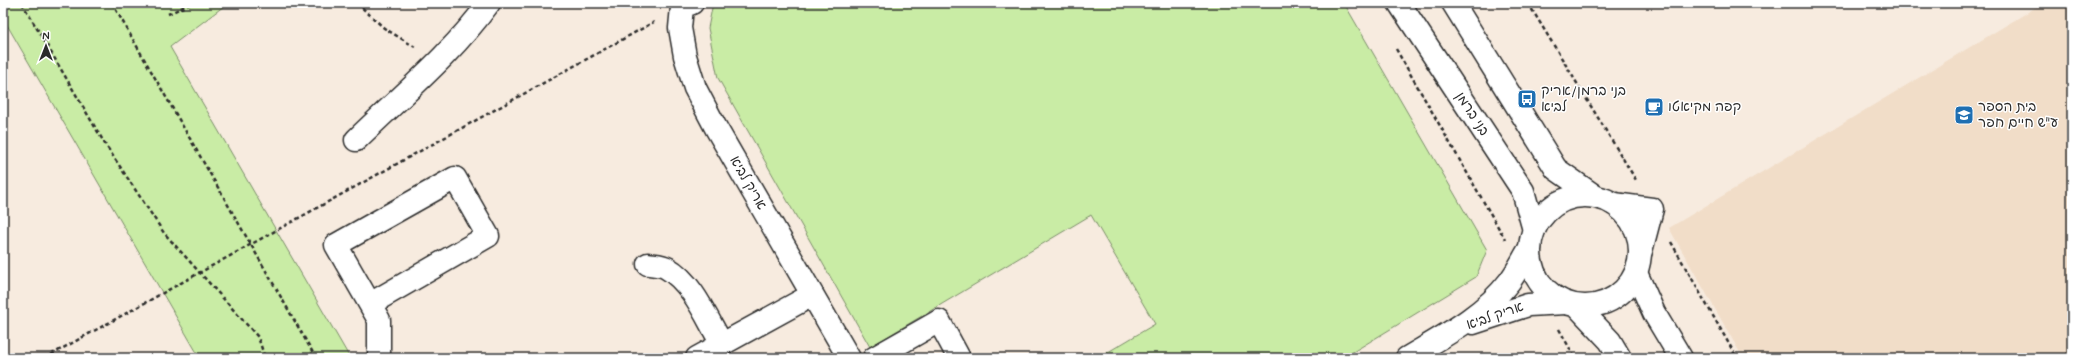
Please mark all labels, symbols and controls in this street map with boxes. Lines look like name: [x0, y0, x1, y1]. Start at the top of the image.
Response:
north arrow: [26, 26, 66, 66]
text: N: [42, 30, 50, 44]
place label: בני ברמן/אריק לביא: [1541, 82, 1626, 116]
bus stop icon: בני ברמן/אריק לביא: [1516, 88, 1538, 110]
street label: בני ברמן: [1451, 89, 1493, 139]
cafe icon: קפה מקיאטו: [1643, 96, 1665, 118]
place label: קפה מקיאטו: [1668, 98, 1741, 116]
place label: בית הספר ע"ש חיים חפר: [1978, 98, 2058, 132]
school or university icon: בית הספר ע"ש חיים חפר: [1953, 104, 1975, 126]
street label: אריק לביא: [725, 153, 771, 213]
street label: אריק לביא: [1464, 298, 1526, 334]

